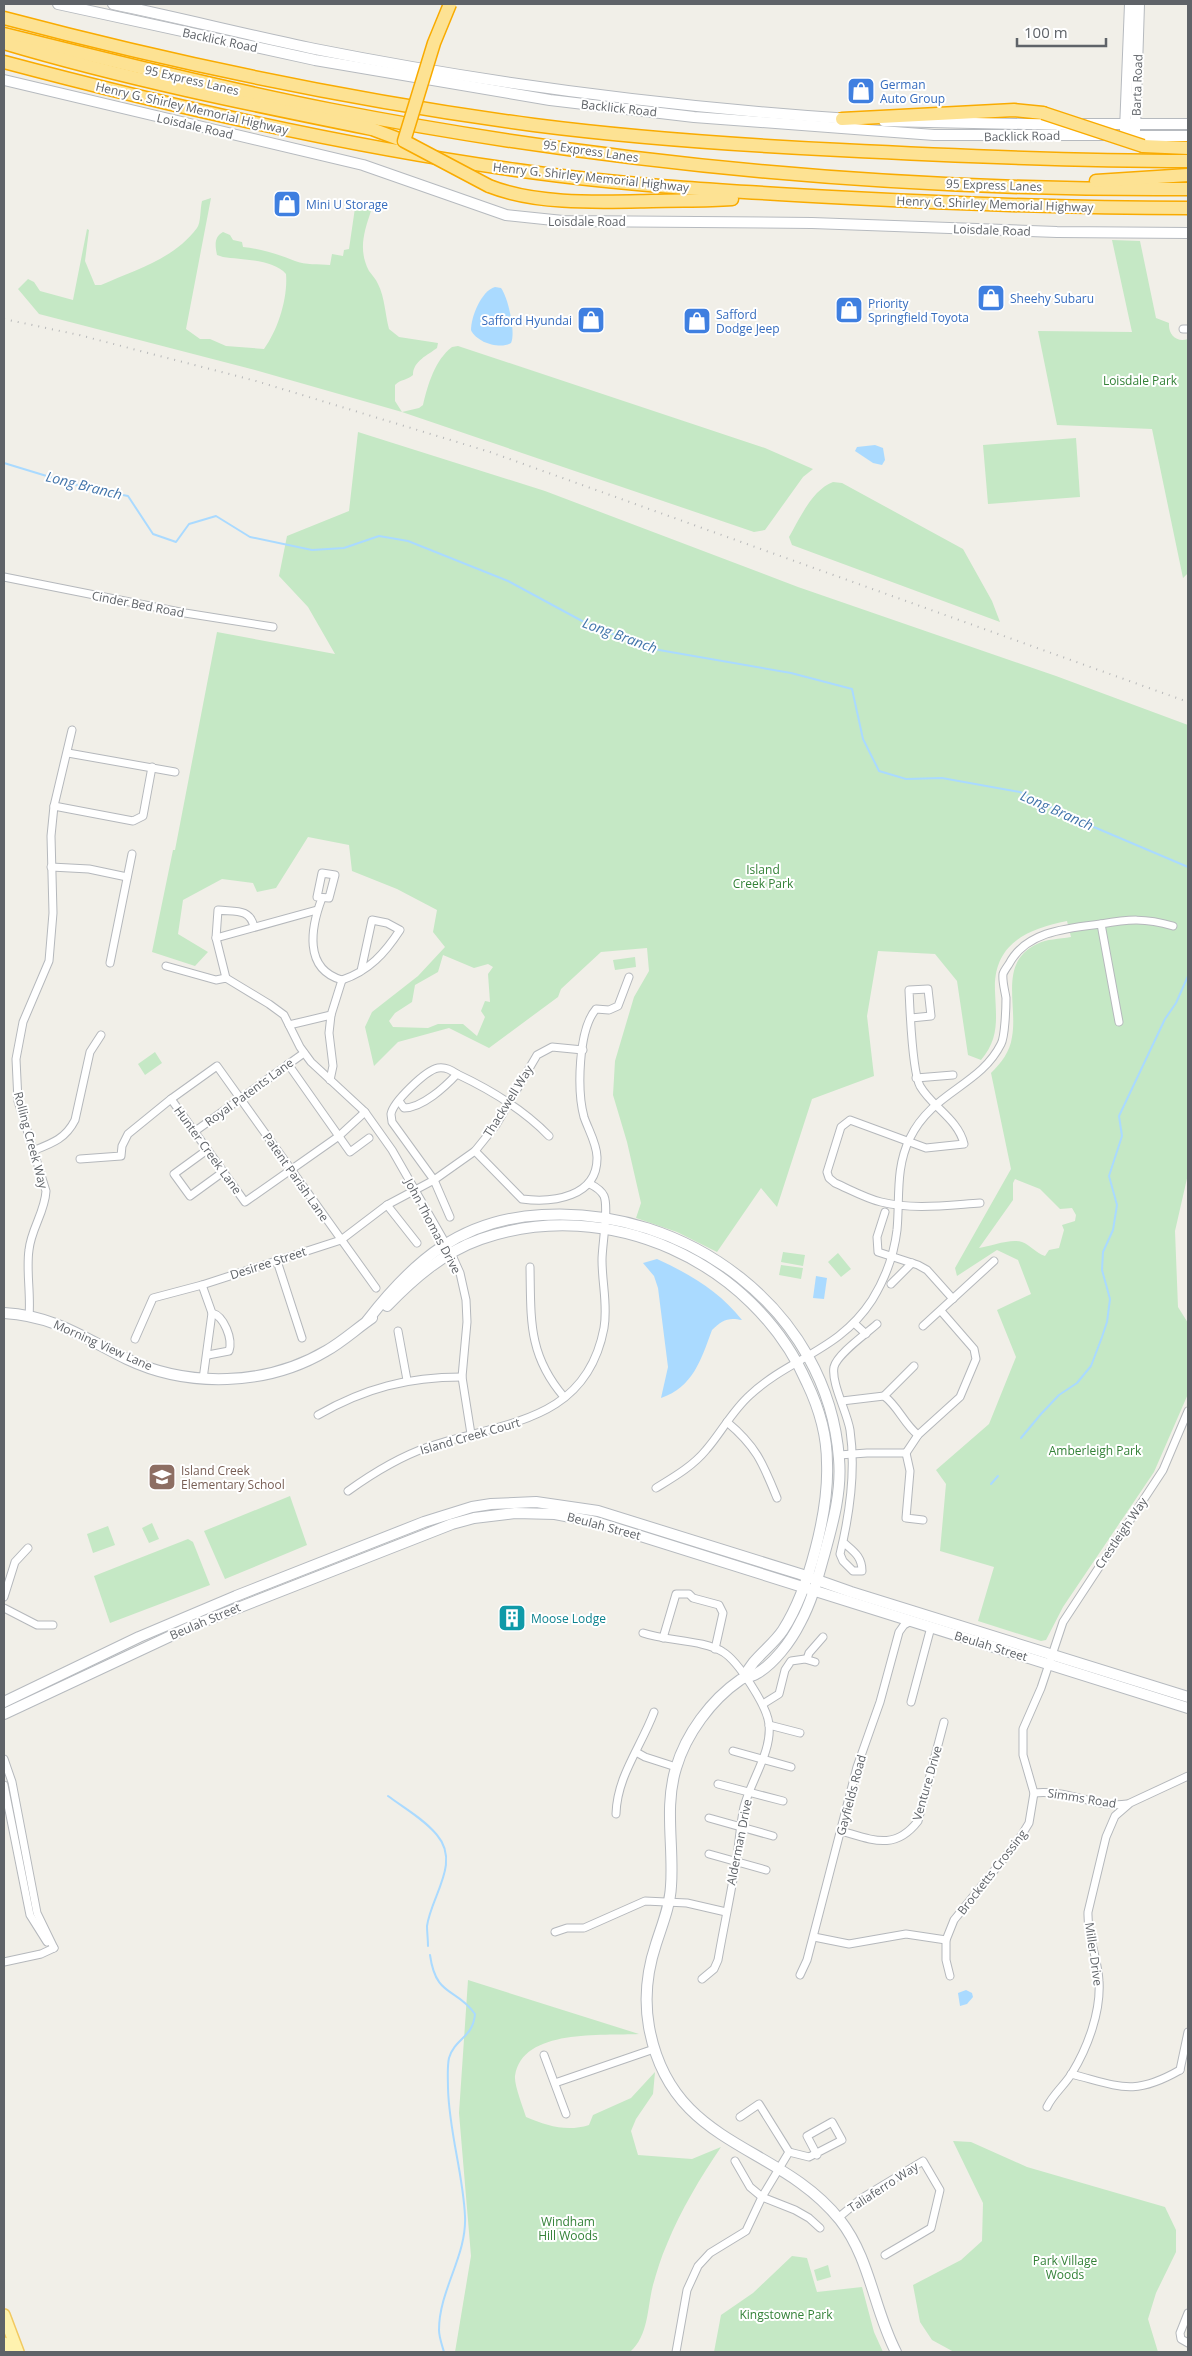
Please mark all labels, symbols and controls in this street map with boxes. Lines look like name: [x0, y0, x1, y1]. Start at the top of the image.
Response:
scale bar: [1017, 15, 1106, 47]
text: 100 m: [1024, 22, 1068, 42]
street label: Backlick Road: [181, 24, 259, 56]
street label: Barta Road: [1127, 54, 1147, 116]
street label: 95 Express Lanes: [143, 61, 241, 99]
shop icon: German Auto Group: [846, 76, 876, 106]
place label: German Auto Group: [880, 76, 945, 107]
street label: Henry G. Shirley Memorial Highway: [94, 78, 291, 139]
street label: Backlick Road: [580, 96, 658, 120]
street label: Loisdale Road: [155, 109, 235, 143]
street label: Backlick Road: [984, 127, 1060, 145]
street label: 95 Express Lanes: [542, 136, 640, 166]
street label: Henry G. Shirley Memorial Highway: [492, 158, 691, 196]
street label: 95 Express Lanes: [946, 175, 1043, 195]
shop icon: Mini U Storage: [272, 189, 302, 219]
street label: Henry G. Shirley Memorial Highway: [896, 192, 1095, 216]
place label: Mini U Storage: [306, 196, 388, 213]
street label: Loisdale Road: [548, 213, 626, 230]
street label: Loisdale Road: [953, 220, 1031, 240]
shop icon: Sheehy Subaru: [976, 283, 1006, 313]
place label: Sheehy Subaru: [1010, 290, 1094, 307]
shop icon: Priority Springfield Toyota: [834, 295, 864, 325]
place label: Priority Springfield Toyota: [868, 295, 969, 326]
shop icon: Safford Hyundai: [576, 305, 606, 335]
shop icon: Safford Dodge Jeep: [682, 306, 712, 336]
place label: Safford Dodge Jeep: [716, 306, 780, 337]
place label: Safford Hyundai: [481, 312, 572, 329]
park label: Loisdale Park: [1103, 372, 1178, 389]
water label: Long Branch: [44, 466, 124, 504]
street label: Cinder Bed Road: [90, 587, 186, 621]
water label: Long Branch: [580, 613, 660, 657]
water label: Long Branch: [1018, 785, 1096, 835]
park label: Island Creek Park: [733, 861, 794, 892]
street label: Royal Patents Lane: [201, 1054, 297, 1130]
street label: Thackwell Way: [479, 1061, 537, 1140]
street label: Rolling Creek Way: [10, 1090, 52, 1191]
street label: Hunter Creek Lane: [170, 1103, 246, 1198]
street label: Patent Parish Lane: [259, 1129, 333, 1225]
street label: John Thomas Drive: [400, 1175, 465, 1277]
street label: Desiree Street: [228, 1243, 308, 1283]
street label: Morning View Lane: [51, 1316, 155, 1375]
street label: Island Creek Court: [418, 1414, 522, 1458]
park label: Amberleigh Park: [1049, 1442, 1142, 1459]
school or university icon: Island Creek Elementary School: [147, 1462, 177, 1492]
place label: Island Creek Elementary School: [181, 1462, 285, 1493]
street label: Crestleigh Way: [1091, 1493, 1152, 1572]
street label: Beulah Street: [565, 1508, 643, 1544]
street label: Beulah Street: [167, 1598, 243, 1644]
building icon: Moose Lodge: [497, 1603, 527, 1633]
place label: Moose Lodge: [531, 1610, 606, 1627]
street label: Beulah Street: [952, 1627, 1030, 1665]
street label: Venture Drive: [908, 1743, 946, 1822]
street label: Gayfields Road: [832, 1753, 870, 1837]
street label: Simms Road: [1046, 1784, 1118, 1812]
street label: Alderman Drive: [722, 1797, 756, 1886]
street label: Brocketts Crossing: [953, 1825, 1031, 1918]
street label: Miller Drive: [1081, 1921, 1107, 1987]
street label: Taliaferro Way: [845, 2157, 922, 2216]
park label: Windham Hill Woods: [538, 2213, 598, 2244]
park label: Park Village Woods: [1033, 2252, 1097, 2283]
park label: Kingstowne Park: [739, 2306, 833, 2323]

